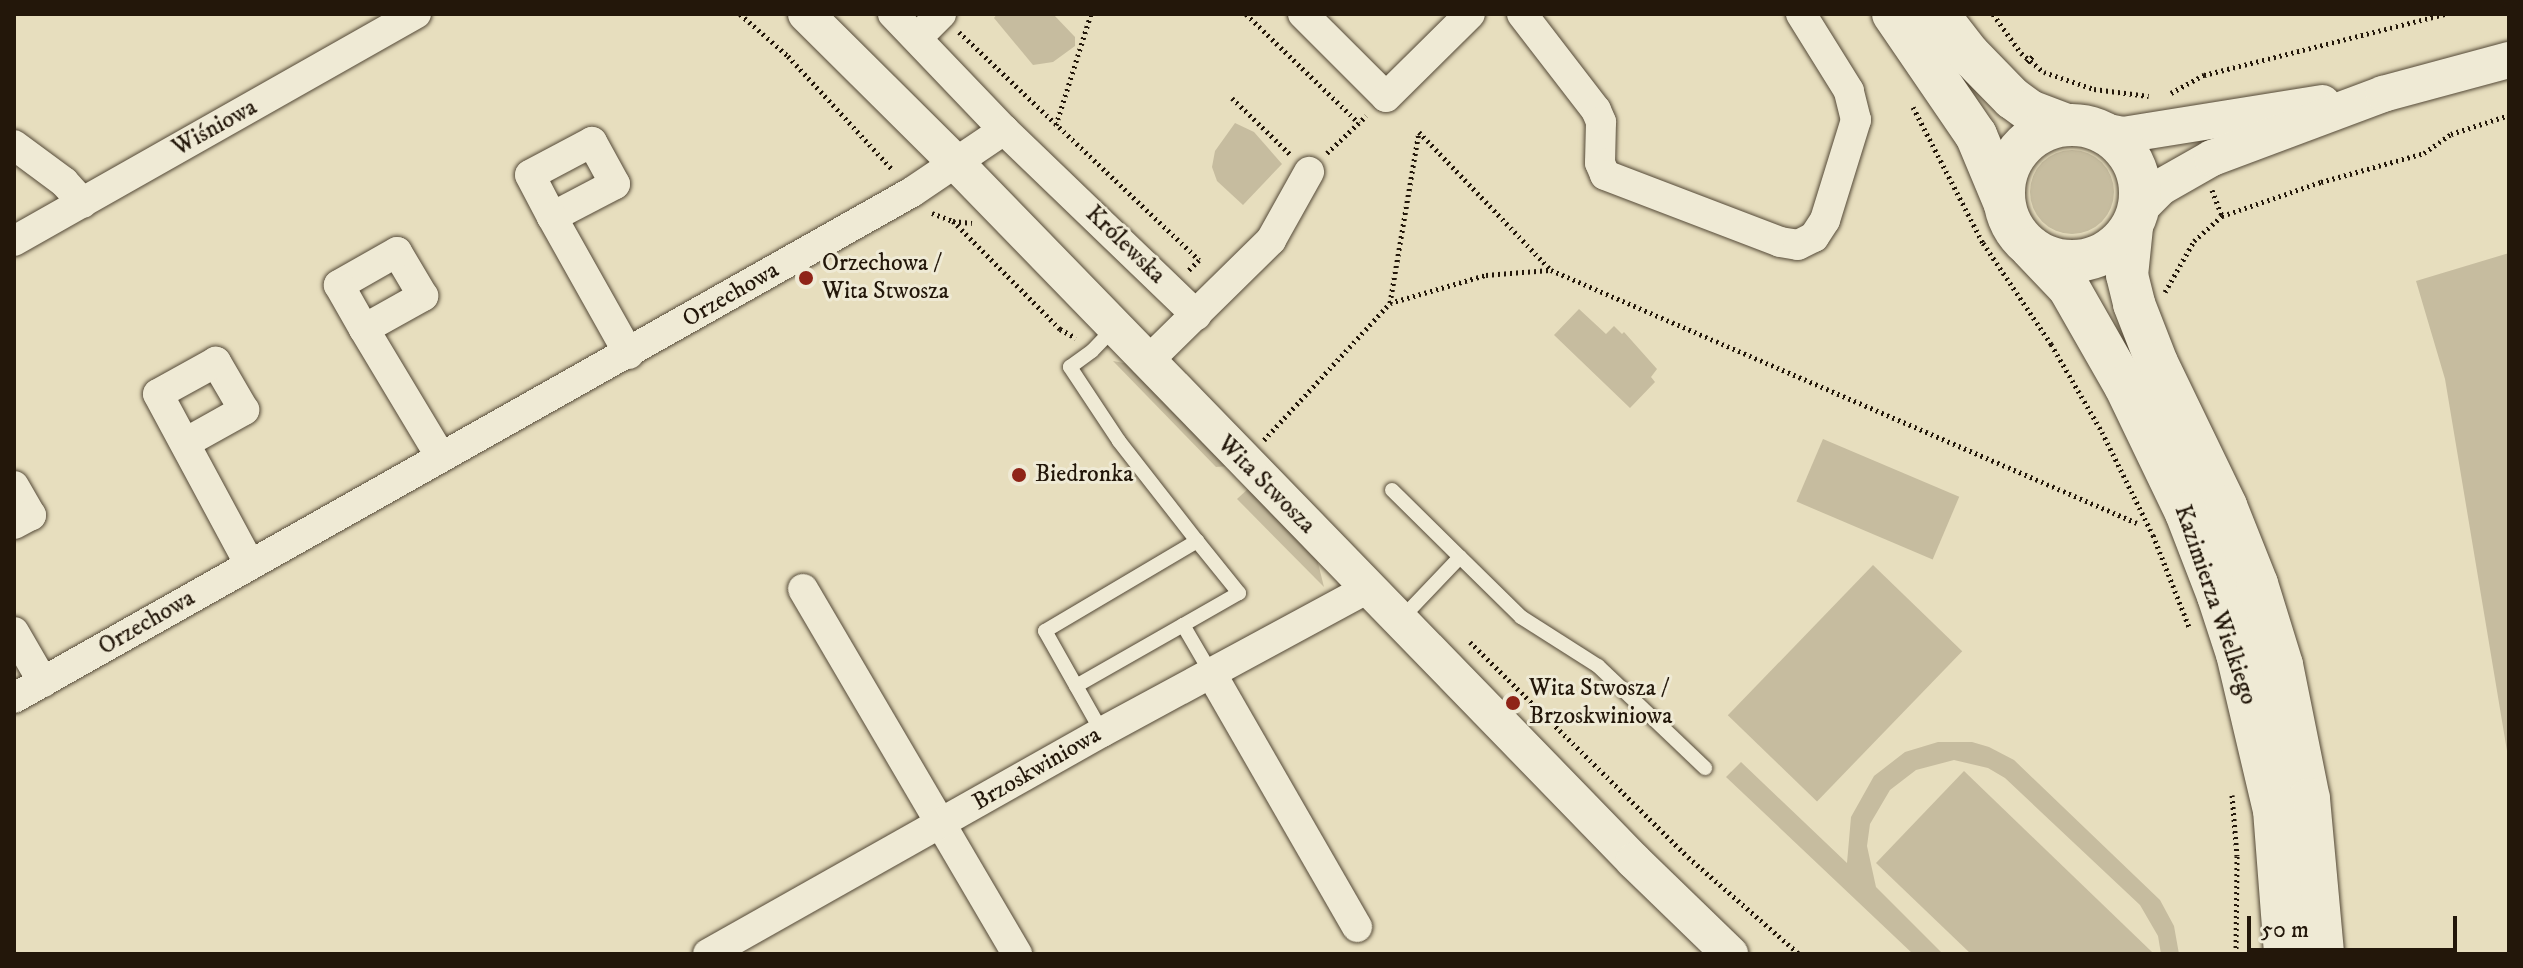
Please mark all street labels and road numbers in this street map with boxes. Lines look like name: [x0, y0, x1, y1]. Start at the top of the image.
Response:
street label: Wiśniowa: [168, 93, 262, 163]
street label: Królewska: [1079, 200, 1171, 290]
street label: Orzechowa: [678, 256, 784, 334]
street label: Wita Stwosza: [1211, 430, 1321, 540]
street label: Kazimierza Wielkiego: [2167, 501, 2263, 709]
street label: Orzechowa: [94, 584, 200, 662]
street label: Brzoskwiniowa: [968, 721, 1106, 817]

